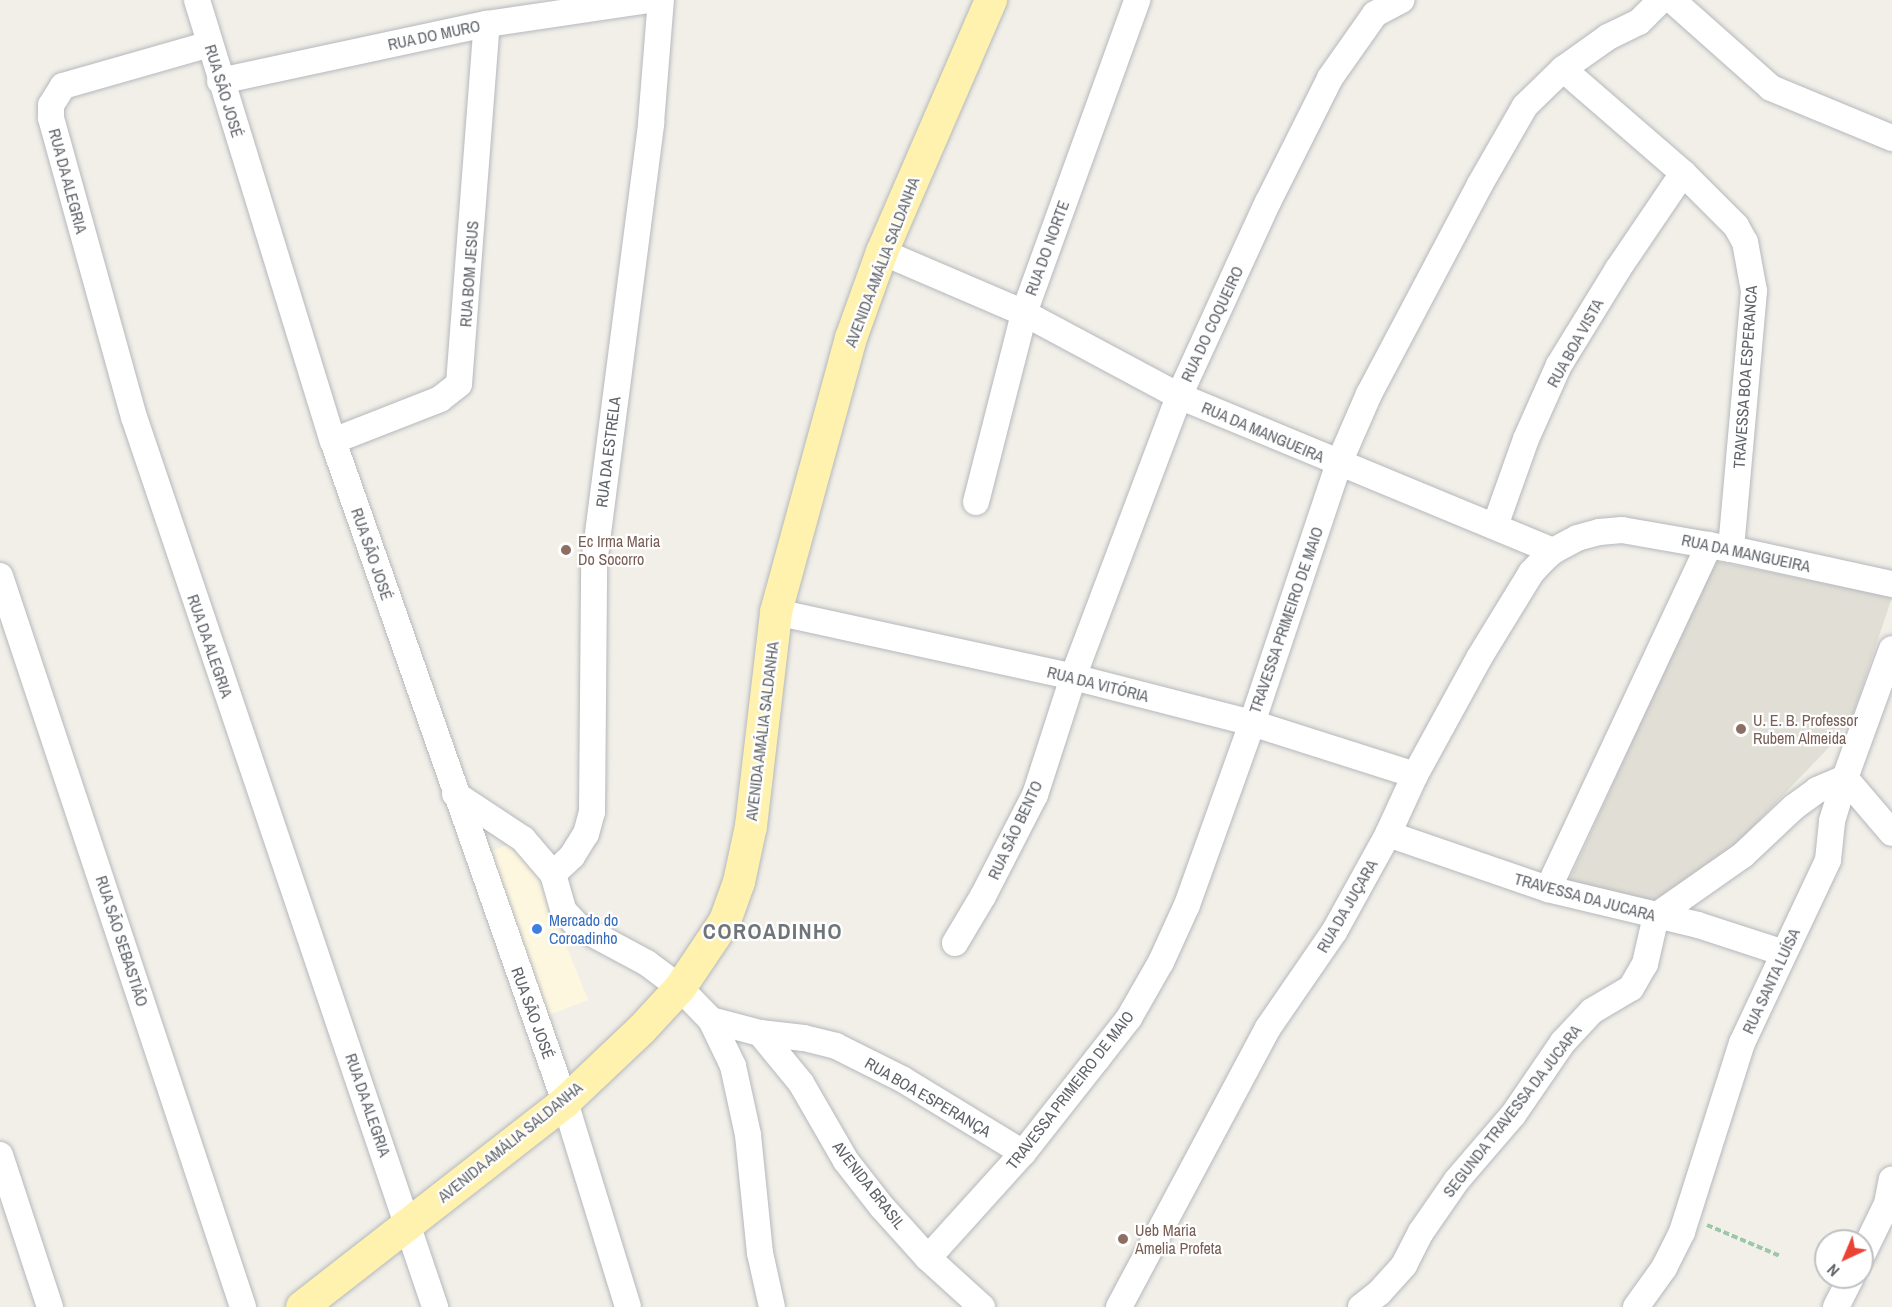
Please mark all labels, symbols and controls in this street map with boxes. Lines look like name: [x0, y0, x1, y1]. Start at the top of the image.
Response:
street label: RUA DO MURO: [386, 16, 482, 54]
street label: RUA SÃO JOSÉ: [201, 42, 247, 140]
street label: RUA DA ALEGRIA: [44, 125, 92, 237]
street label: AVENIDA AMÁLIA SALDANHA: [840, 173, 924, 351]
street label: RUA DO NORTE: [1021, 198, 1073, 298]
street label: RUA BOM JESUS: [456, 220, 482, 328]
street label: RUA DO COQUEIRO: [1177, 263, 1247, 385]
street label: TRAVESSA BOA ESPERANCA: [1729, 284, 1761, 470]
street label: RUA BOA VISTA: [1542, 295, 1608, 391]
street label: RUA DA ESTRELA: [592, 395, 624, 509]
street label: RUA DA MANGUEIRA: [1198, 397, 1328, 467]
street label: RUA SÃO JOSÉ: [347, 505, 397, 603]
street label: TRAVESSA PRIMEIRO DE MAIO: [1245, 524, 1327, 716]
street label: RUA DA MANGUEIRA: [1679, 530, 1813, 576]
place label: Ec Irma Maria Do Socorro: [578, 531, 660, 569]
marker: Ec Irma Maria Do Socorro: [559, 543, 573, 557]
street label: RUA DA ALEGRIA: [183, 591, 237, 701]
street label: AVENIDA AMÁLIA SALDANHA: [741, 639, 783, 823]
street label: RUA DA VITÓRIA: [1045, 662, 1151, 706]
place label: U. E. B. Professor Rubem Almeida: [1753, 710, 1858, 748]
marker: U. E. B. Professor Rubem Almeida: [1734, 722, 1748, 736]
street label: RUA SÃO BENTO: [984, 777, 1046, 883]
street label: RUA DA JUÇARA: [1312, 855, 1382, 957]
street label: TRAVESSA DA JUCARA: [1512, 869, 1658, 925]
street label: RUA SÃO SEBASTIÃO: [92, 873, 152, 1009]
place label: Mercado do Coroadinho: [549, 910, 618, 948]
district label: COROADINHO: [703, 919, 843, 945]
marker: Mercado do Coroadinho: [530, 922, 544, 936]
street label: RUA SANTA LUÍSA: [1738, 925, 1804, 1037]
street label: RUA SÃO JOSÉ: [507, 964, 559, 1062]
street label: TRAVESSA PRIMEIRO DE MAIO: [1002, 1007, 1138, 1173]
street label: SEGUNDA TRAVESSA DA JUCARA: [1438, 1020, 1586, 1202]
street label: RUA DA ALEGRIA: [341, 1050, 395, 1160]
street label: RUA BOA ESPERANÇA: [861, 1053, 995, 1141]
street label: AVENIDA AMÁLIA SALDANHA: [433, 1077, 587, 1207]
street label: AVENIDA BRASIL: [829, 1137, 909, 1233]
place label: Ueb Maria Amelia Profeta: [1135, 1220, 1222, 1258]
north arrow: [1814, 1229, 1874, 1289]
marker: Ueb Maria Amelia Profeta: [1116, 1232, 1130, 1246]
text: N: [1822, 1259, 1844, 1282]

